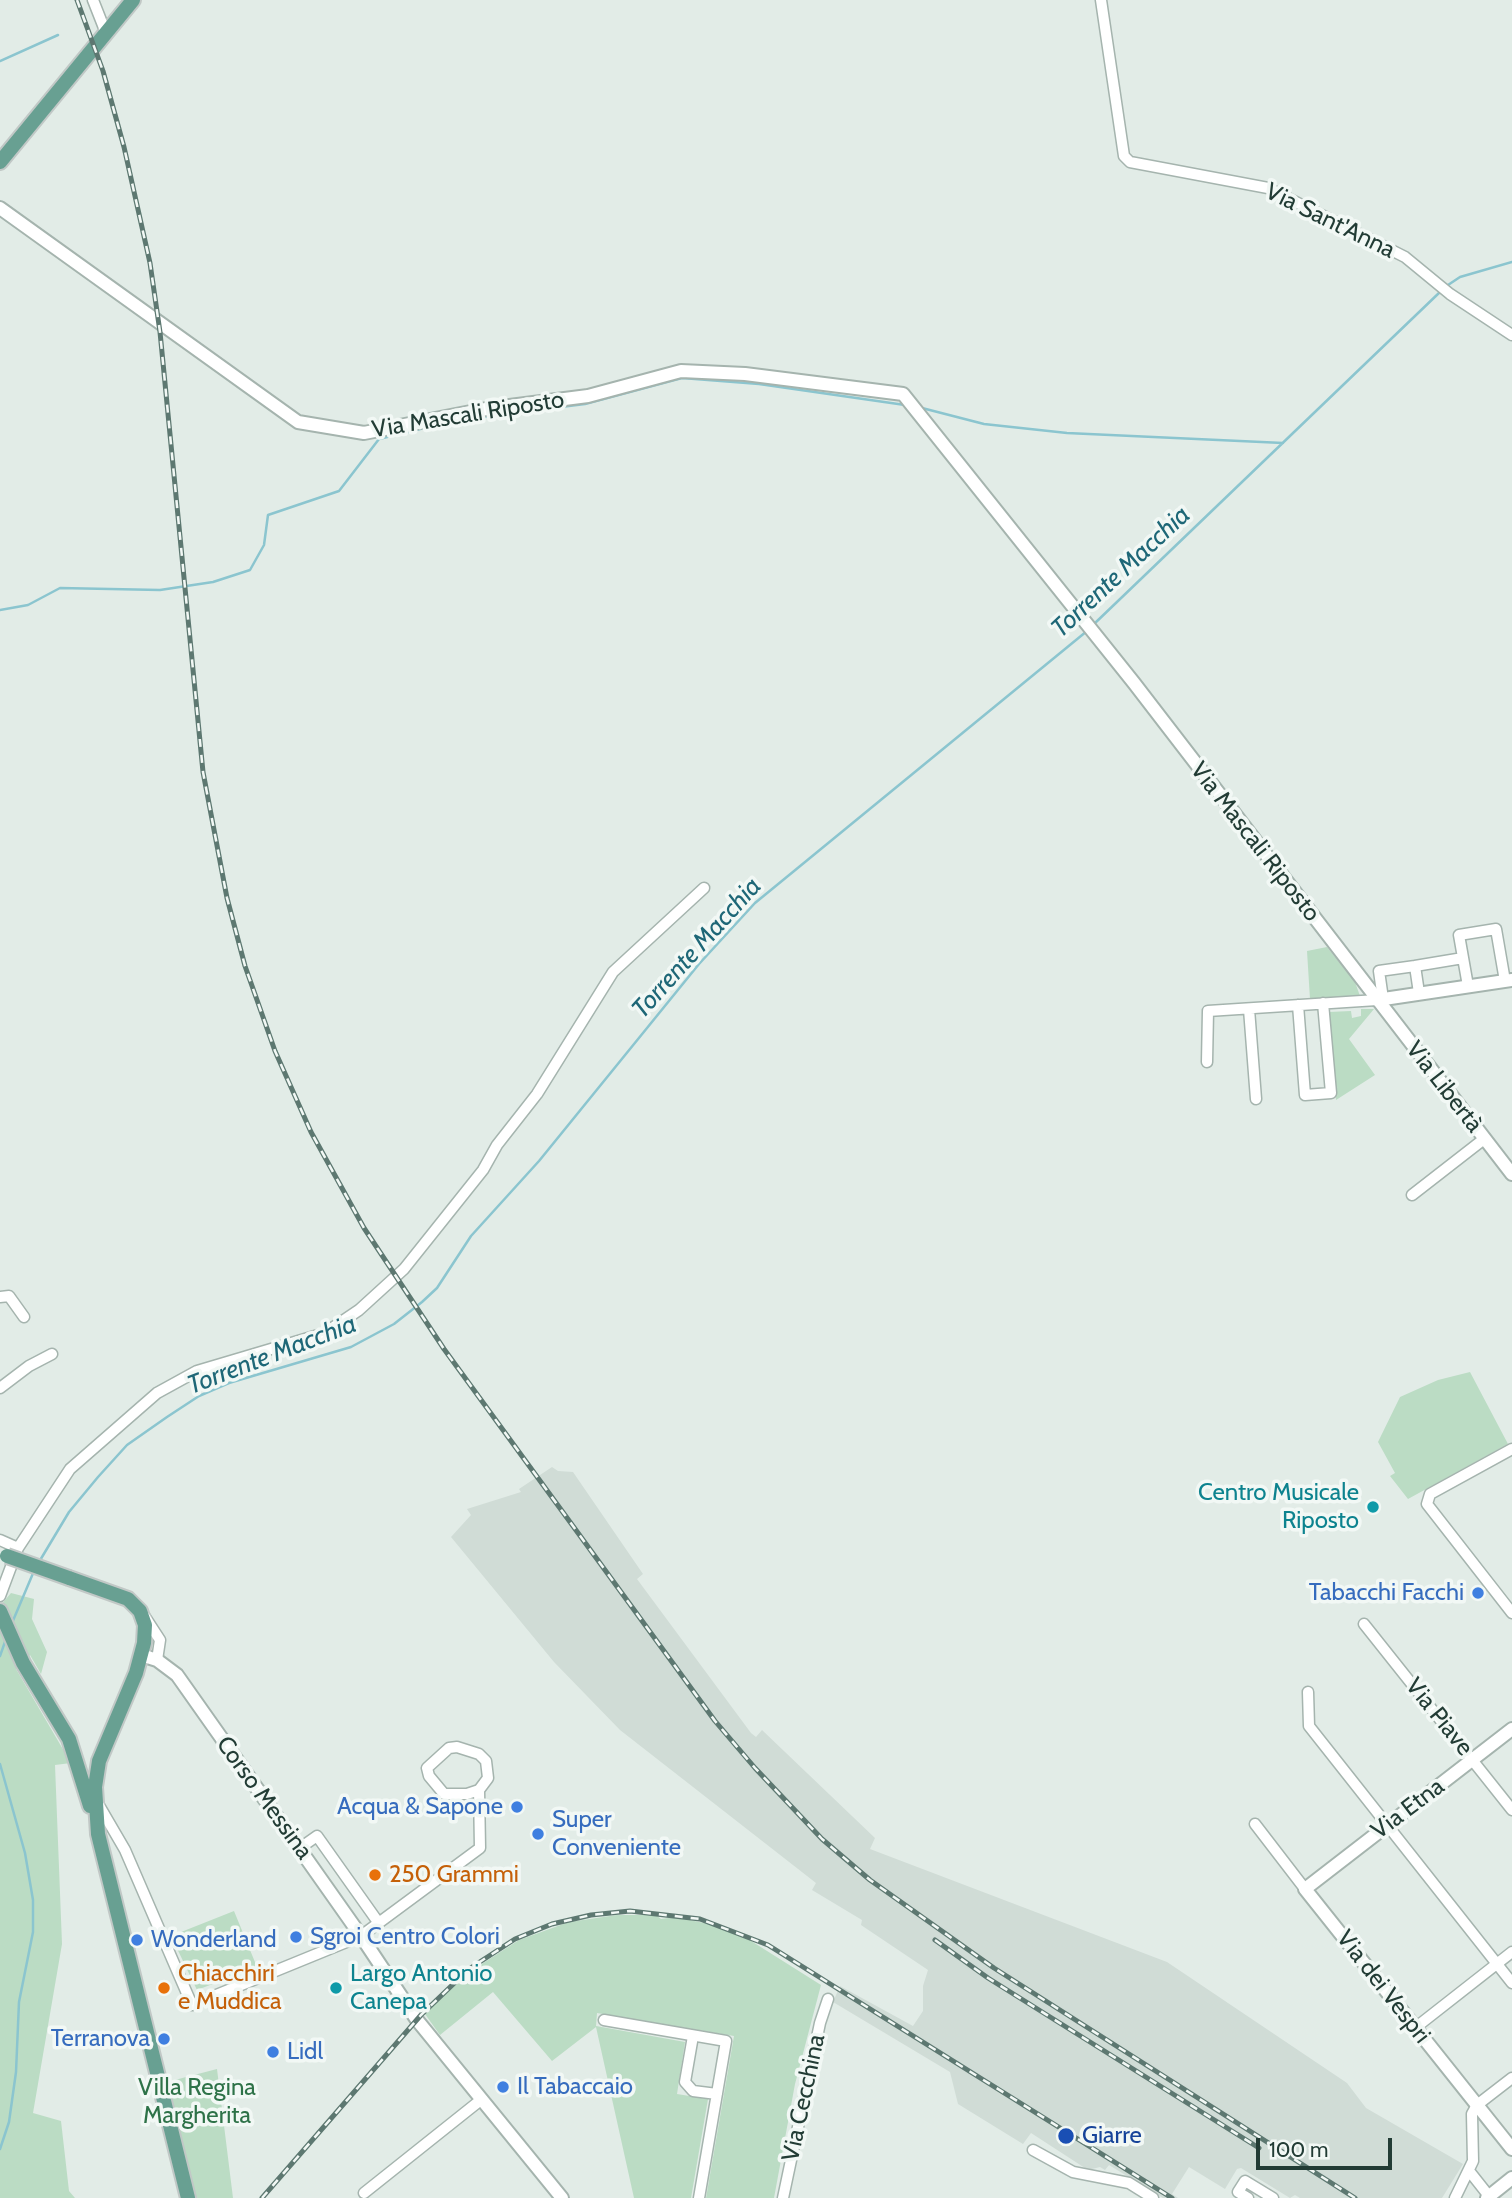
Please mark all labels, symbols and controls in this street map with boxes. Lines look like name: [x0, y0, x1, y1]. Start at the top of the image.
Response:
street label: Via Sant'Anna: [1260, 177, 1400, 265]
street label: Via Mascali Riposto: [370, 386, 566, 444]
water label: Torrente Macchia: [1045, 500, 1197, 644]
street label: Via Mascali Riposto: [1184, 757, 1326, 927]
water label: Torrente Macchia: [626, 871, 768, 1025]
street label: Via Libertà: [1400, 1036, 1488, 1138]
water label: Torrente Macchia: [183, 1308, 361, 1402]
place label: Centro Musicale Riposto: [1198, 1479, 1359, 1535]
marker: Centro Musicale Riposto: [1365, 1499, 1381, 1515]
place label: Tabacchi Facchi: [1309, 1579, 1464, 1607]
marker: Tabacchi Facchi: [1470, 1585, 1486, 1601]
street label: Via Piave: [1399, 1672, 1479, 1762]
street label: Corso Messina: [210, 1731, 318, 1865]
street label: Via Etna: [1366, 1772, 1450, 1846]
place label: Acqua & Sapone: [337, 1793, 503, 1821]
marker: Acqua & Sapone: [509, 1799, 525, 1815]
place label: Super Conveniente: [552, 1806, 681, 1862]
marker: Super Conveniente: [530, 1826, 546, 1842]
place label: 250 Grammi: [389, 1861, 519, 1889]
marker: 250 Grammi: [367, 1867, 383, 1883]
place label: Sgroi Centro Colori: [310, 1923, 500, 1951]
street label: Via dei Vespri: [1330, 1925, 1436, 2049]
place label: Wonderland: [151, 1926, 276, 1954]
marker: Sgroi Centro Colori: [288, 1929, 304, 1945]
marker: Wonderland: [129, 1932, 145, 1948]
place label: Chiacchiri e Muddica: [178, 1960, 282, 2016]
place label: Largo Antonio Canepa: [350, 1960, 492, 2016]
marker: Chiacchiri e Muddica: [156, 1980, 172, 1996]
marker: Largo Antonio Canepa: [328, 1980, 344, 1996]
place label: Terranova: [51, 2025, 150, 2053]
marker: Terranova: [156, 2031, 172, 2047]
street label: Via Cecchina: [776, 2032, 832, 2164]
place label: Lidl: [287, 2038, 323, 2066]
marker: Lidl: [265, 2044, 281, 2060]
place label: Il Tabaccaio: [517, 2073, 633, 2101]
park label: Villa Regina Margherita: [138, 2074, 256, 2130]
marker: Il Tabaccaio: [495, 2079, 511, 2095]
place label: Giarre: [1082, 2122, 1142, 2150]
scale bar: [1260, 2124, 1396, 2168]
marker: Giarre: [1056, 2126, 1076, 2146]
text: 100 m: [1269, 2137, 1328, 2162]

